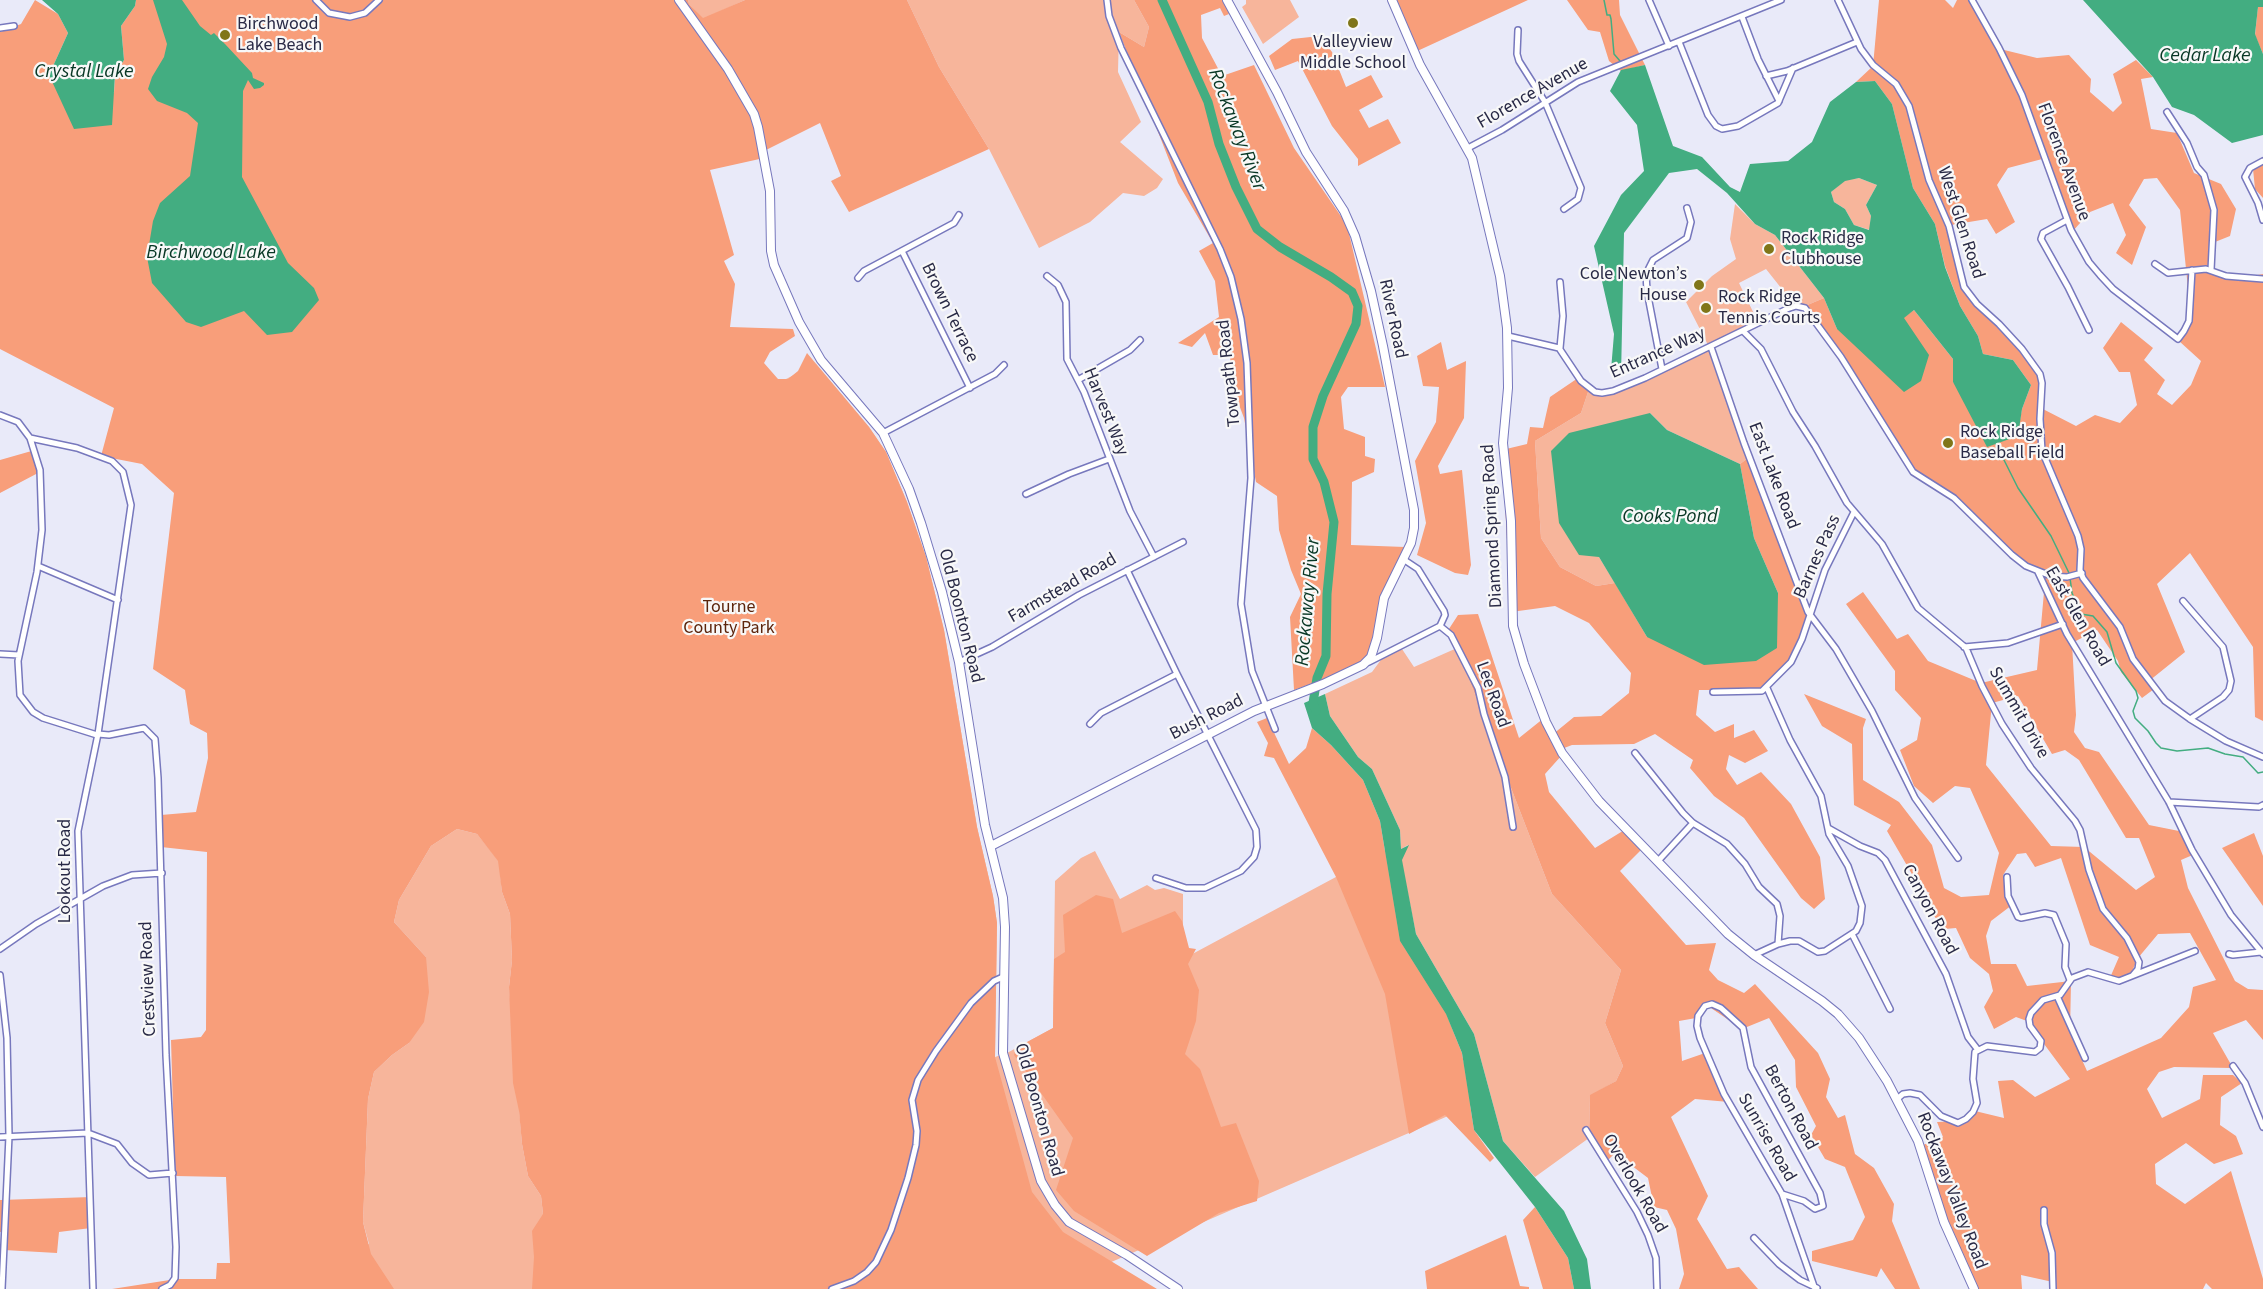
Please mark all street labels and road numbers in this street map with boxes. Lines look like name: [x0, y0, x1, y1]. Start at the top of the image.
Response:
street label: Florence Avenue: [1474, 54, 1592, 134]
street label: Florence Avenue: [2032, 100, 2094, 224]
street label: West Glen Road: [1932, 164, 1988, 282]
street label: Brown Terrace: [916, 260, 982, 366]
street label: River Road: [1373, 277, 1411, 361]
street label: Towpath Road: [1214, 318, 1246, 428]
street label: Entrance Way: [1607, 323, 1709, 385]
street label: Harvest Way: [1078, 365, 1132, 459]
street label: East Lake Road: [1743, 419, 1803, 533]
street label: Diamond Spring Road: [1478, 443, 1508, 609]
street label: Barnes Pass: [1790, 512, 1846, 602]
street label: Old Boonton Road: [933, 547, 987, 685]
street label: Farmstead Road: [1005, 549, 1121, 629]
street label: East Glen Road: [2040, 563, 2114, 671]
street label: Lee Road: [1470, 659, 1514, 731]
street label: Summit Drive: [1983, 663, 2053, 763]
street label: Bush Road: [1166, 690, 1248, 746]
street label: Lookout Road: [55, 819, 77, 923]
street label: Canyon Road: [1896, 861, 1962, 959]
street label: Crestview Road: [136, 921, 162, 1037]
street label: Old Boonton Road: [1009, 1041, 1067, 1179]
street label: Berton Road: [1759, 1062, 1821, 1154]
street label: Sunrise Road: [1732, 1090, 1800, 1186]
street label: Rockaway Valley Road: [1911, 1109, 1991, 1273]
street label: Overlook Road: [1597, 1131, 1671, 1237]

